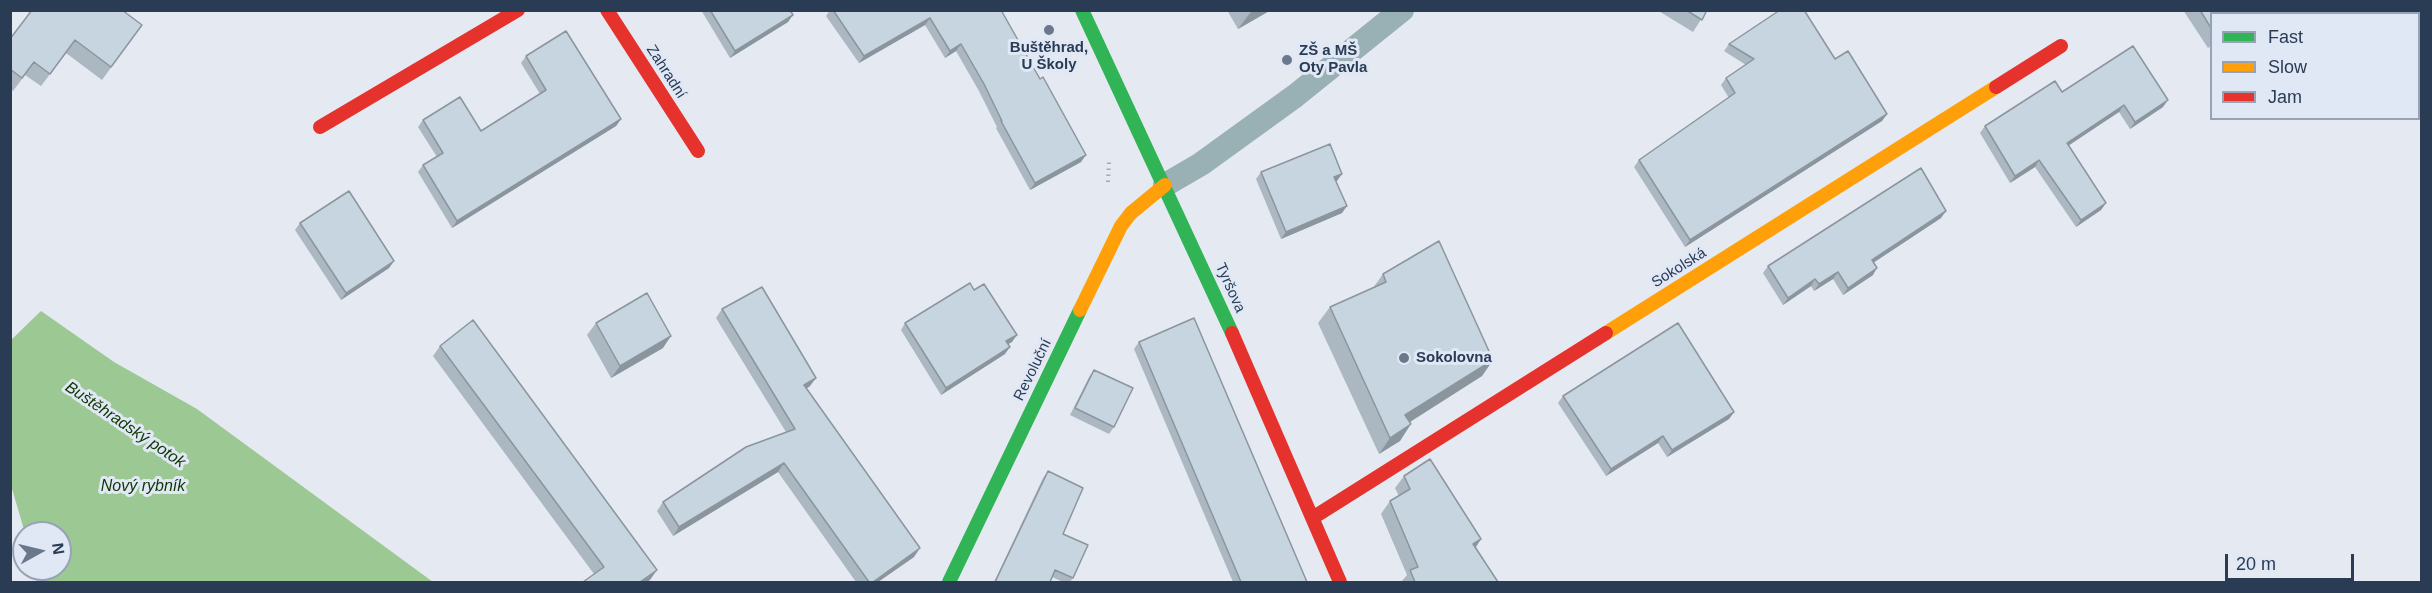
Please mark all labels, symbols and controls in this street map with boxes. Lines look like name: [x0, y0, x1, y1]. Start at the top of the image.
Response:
legend: [2210, 12, 2420, 120]
marker: Buštěhrad, U Školy: [1042, 23, 1056, 37]
text: Fast: [2268, 27, 2303, 47]
place label: Buštěhrad, U Školy: [1010, 39, 1088, 74]
street label: Zahradní: [642, 42, 690, 102]
place label: ZŠ a MŠ Oty Pavla: [1299, 42, 1367, 77]
marker: ZŠ a MŠ Oty Pavla: [1280, 53, 1294, 67]
text: Slow: [2268, 57, 2307, 77]
text: Jam: [2268, 87, 2302, 107]
street label: Sokolská: [1648, 244, 1710, 292]
street label: Tyršova: [1211, 260, 1249, 316]
street label: Revoluční: [1010, 336, 1056, 404]
place label: Sokolovna: [1416, 349, 1492, 367]
marker: Sokolovna: [1397, 351, 1411, 365]
water label: Buštěhradský potok: [61, 378, 189, 472]
water label: Nový rybník: [101, 477, 185, 497]
north arrow: [12, 521, 72, 581]
text: N: [49, 542, 68, 556]
scale bar: [2228, 542, 2357, 580]
text: 20 m: [2236, 554, 2276, 574]

